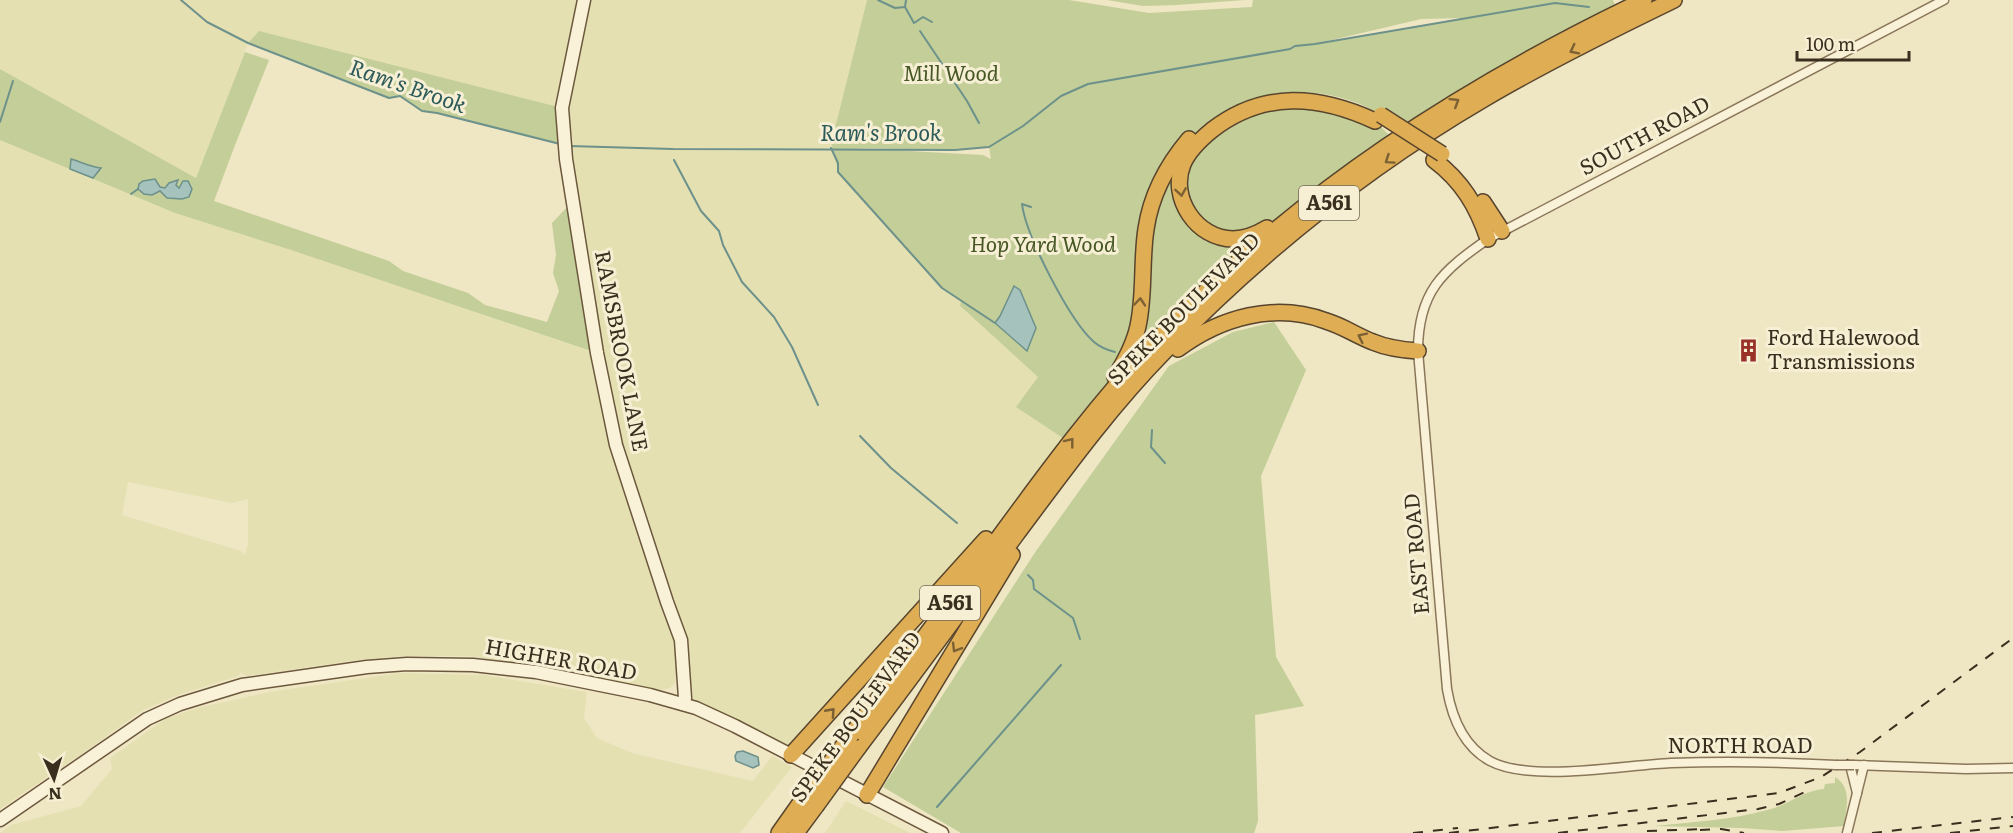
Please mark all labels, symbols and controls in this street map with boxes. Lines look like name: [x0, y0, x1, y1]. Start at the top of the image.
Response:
scale bar: [1797, 24, 1910, 62]
text: 100 m: [1806, 30, 1855, 57]
one-way arrow: [1570, 43, 1581, 54]
water label: Ram's Brook: [346, 49, 471, 120]
park label: Mill Wood: [903, 56, 999, 87]
street label: SOUTH ROAD: [1573, 86, 1715, 181]
one-way arrow: [1448, 99, 1459, 110]
water label: Ram's Brook: [820, 115, 942, 148]
one-way arrow: [1384, 153, 1395, 164]
road number: A561: [1299, 186, 1359, 220]
one-way arrow: [1175, 188, 1187, 197]
street label: SPEKE BOULEVARD: [1099, 224, 1266, 391]
park label: Hop Yard Wood: [970, 227, 1116, 258]
street label: RAMSBROOK LANE: [589, 247, 658, 454]
one-way arrow: [1133, 298, 1146, 307]
place label: Ford Halewood Transmissions: [1767, 320, 1920, 375]
one-way arrow: [1357, 332, 1368, 344]
building icon: Ford Halewood Transmissions: [1736, 337, 1762, 363]
one-way arrow: [1062, 438, 1073, 449]
street label: EAST ROAD: [1394, 492, 1435, 616]
road number: A561: [920, 586, 980, 620]
street label: SPEKE BOULEVARD: [781, 624, 927, 808]
street label: HIGHER ROAD: [483, 629, 640, 686]
one-way arrow: [952, 642, 963, 652]
one-way arrow: [824, 708, 835, 719]
street label: NORTH ROAD: [1667, 728, 1813, 759]
north arrow: [24, 749, 84, 809]
text: N: [48, 783, 63, 807]

